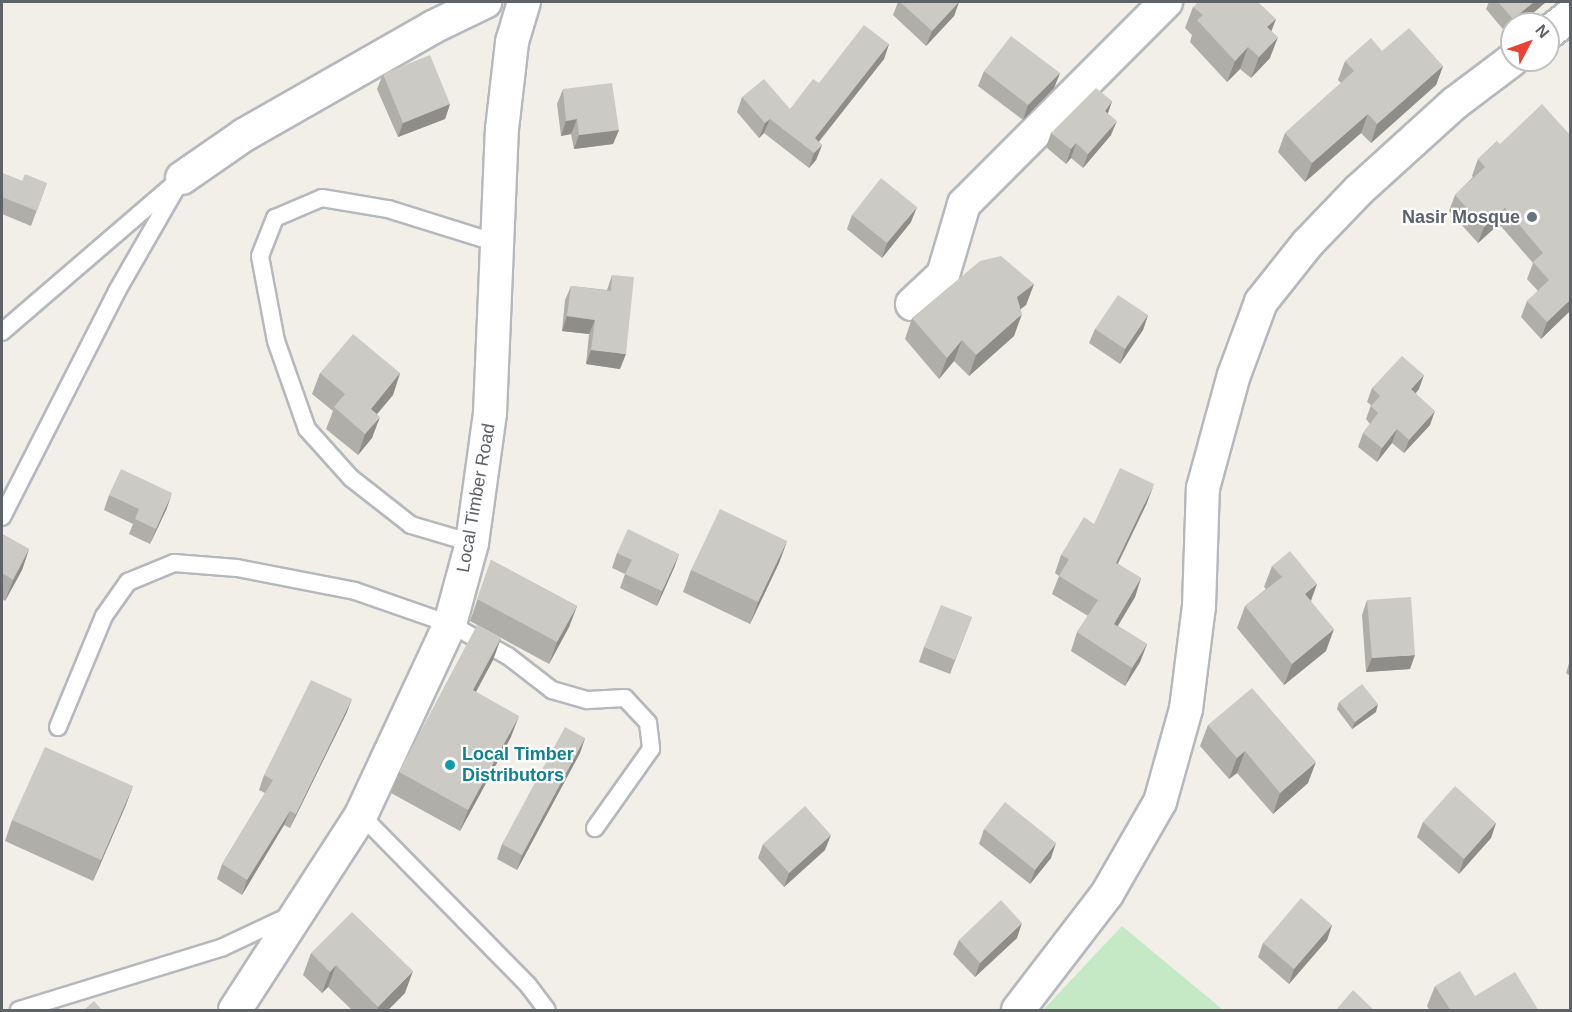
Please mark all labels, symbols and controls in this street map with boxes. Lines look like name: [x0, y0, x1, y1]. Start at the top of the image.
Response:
north arrow: [1500, 12, 1560, 72]
text: N: [1532, 21, 1553, 41]
place label: Nasir Mosque: [1402, 206, 1520, 228]
marker: Nasir Mosque: [1525, 210, 1539, 224]
street label: Local Timber Road: [452, 422, 500, 574]
place label: Local Timber Distributors: [462, 744, 574, 786]
marker: Local Timber Distributors: [443, 758, 457, 772]

